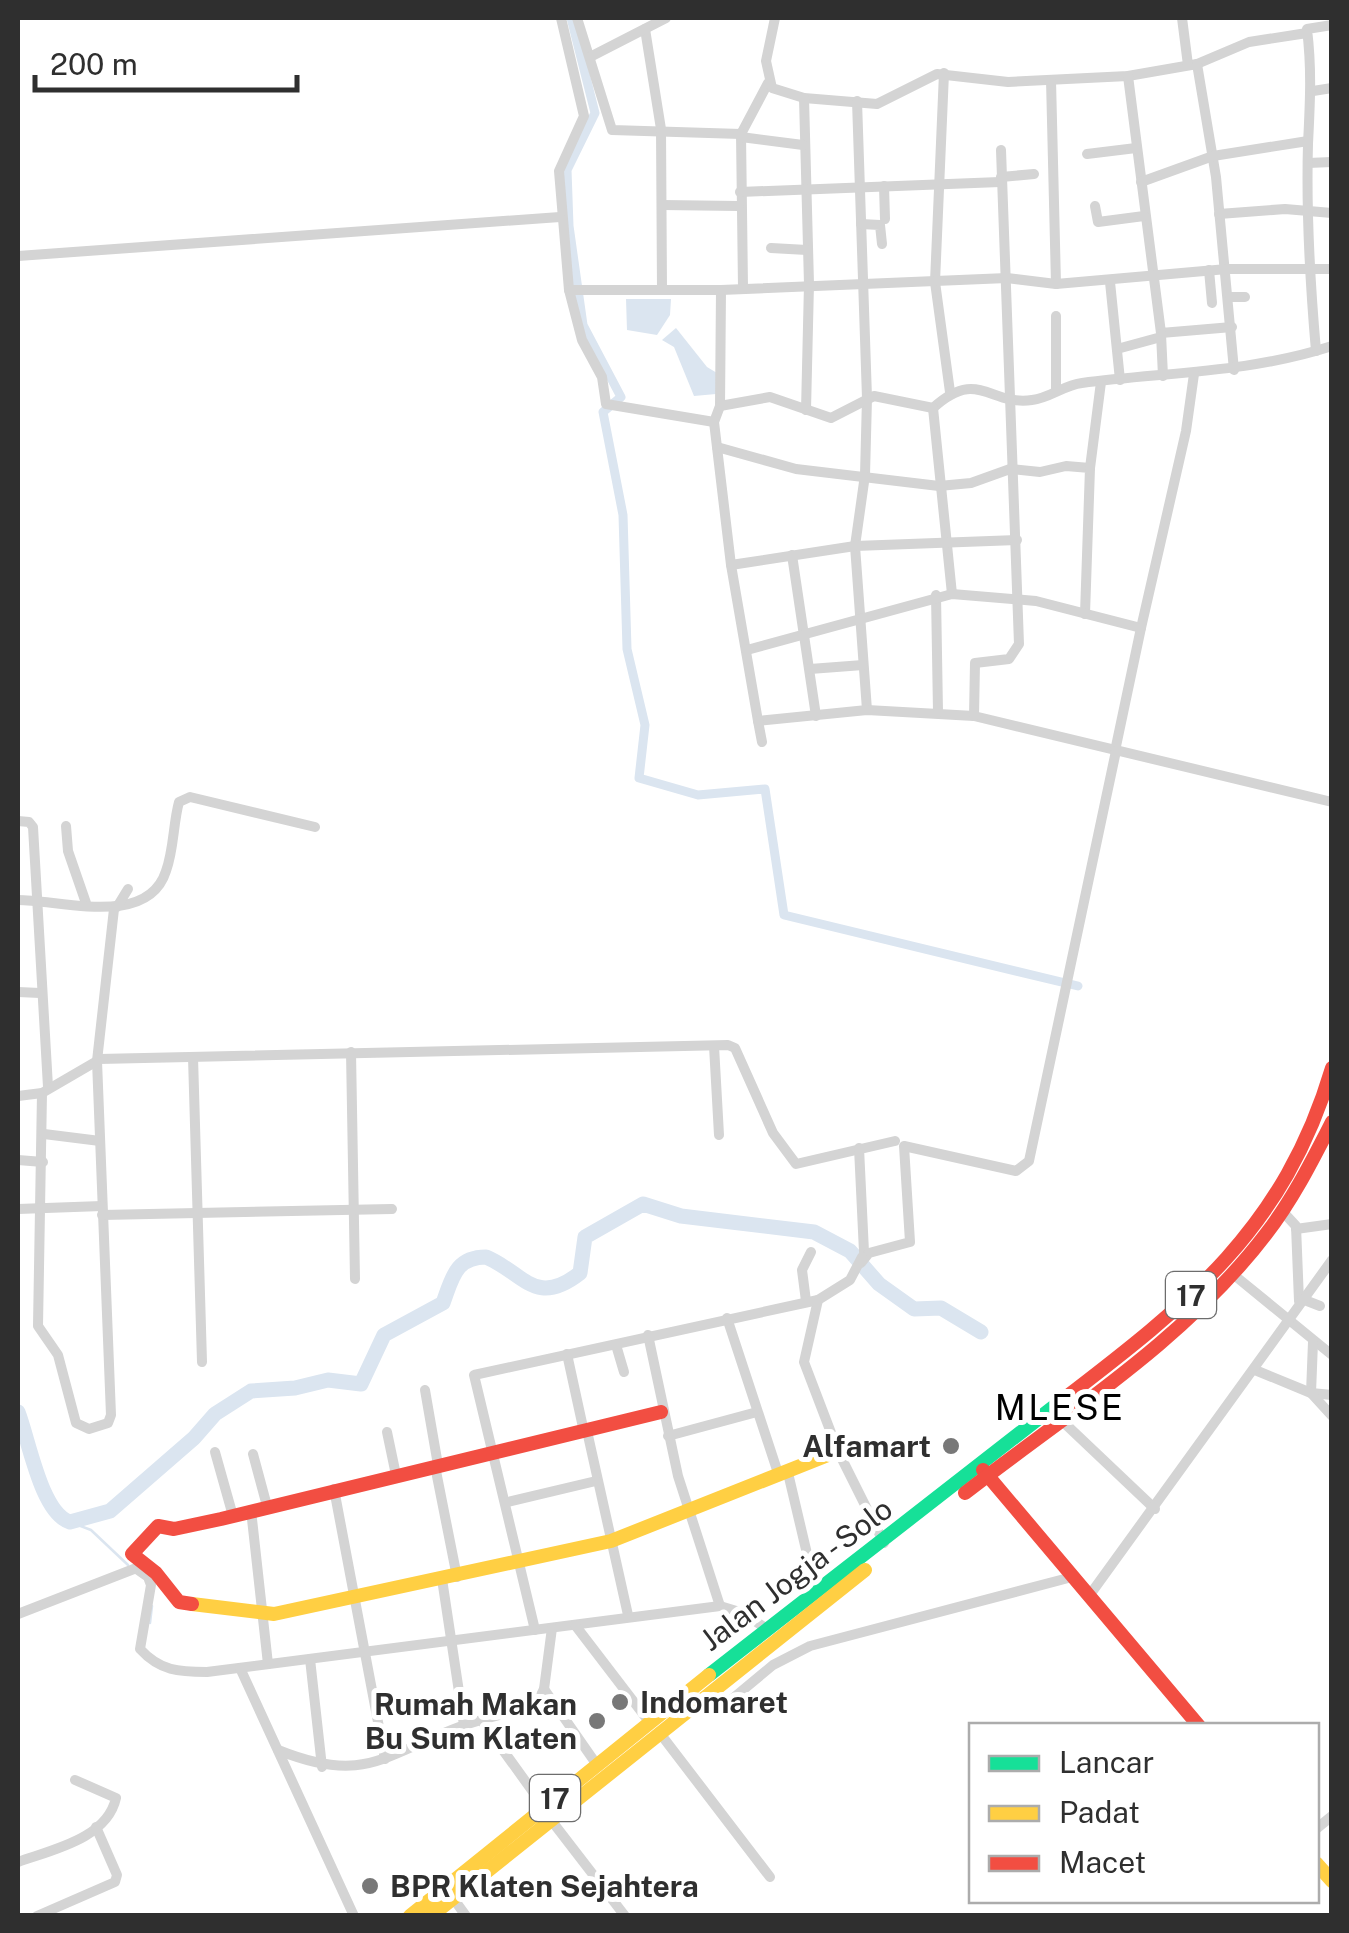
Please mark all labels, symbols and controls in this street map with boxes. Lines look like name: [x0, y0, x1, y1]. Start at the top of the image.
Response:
scale bar: [35, 30, 298, 92]
text: 200 m: [50, 46, 138, 82]
road number: 17: [1166, 1272, 1216, 1318]
district label: MLESE: [995, 1387, 1125, 1428]
place label: Alfamart: [802, 1428, 931, 1464]
marker: Alfamart: [940, 1435, 962, 1457]
street label: Jalan Jogja - Solo: [693, 1490, 899, 1658]
place label: Indomaret: [640, 1684, 788, 1720]
place label: Rumah Makan Bu Sum Klaten: [365, 1686, 577, 1756]
marker: Indomaret: [609, 1691, 631, 1713]
marker: Rumah Makan Bu Sum Klaten: [586, 1710, 608, 1732]
legend: [969, 1723, 1319, 1903]
text: Lancar: [1059, 1744, 1154, 1780]
road number: 17: [530, 1775, 580, 1821]
text: Padat: [1059, 1794, 1140, 1830]
text: Macet: [1059, 1844, 1146, 1880]
place label: BPR Klaten Sejahtera: [390, 1868, 699, 1904]
marker: BPR Klaten Sejahtera: [359, 1875, 381, 1897]

